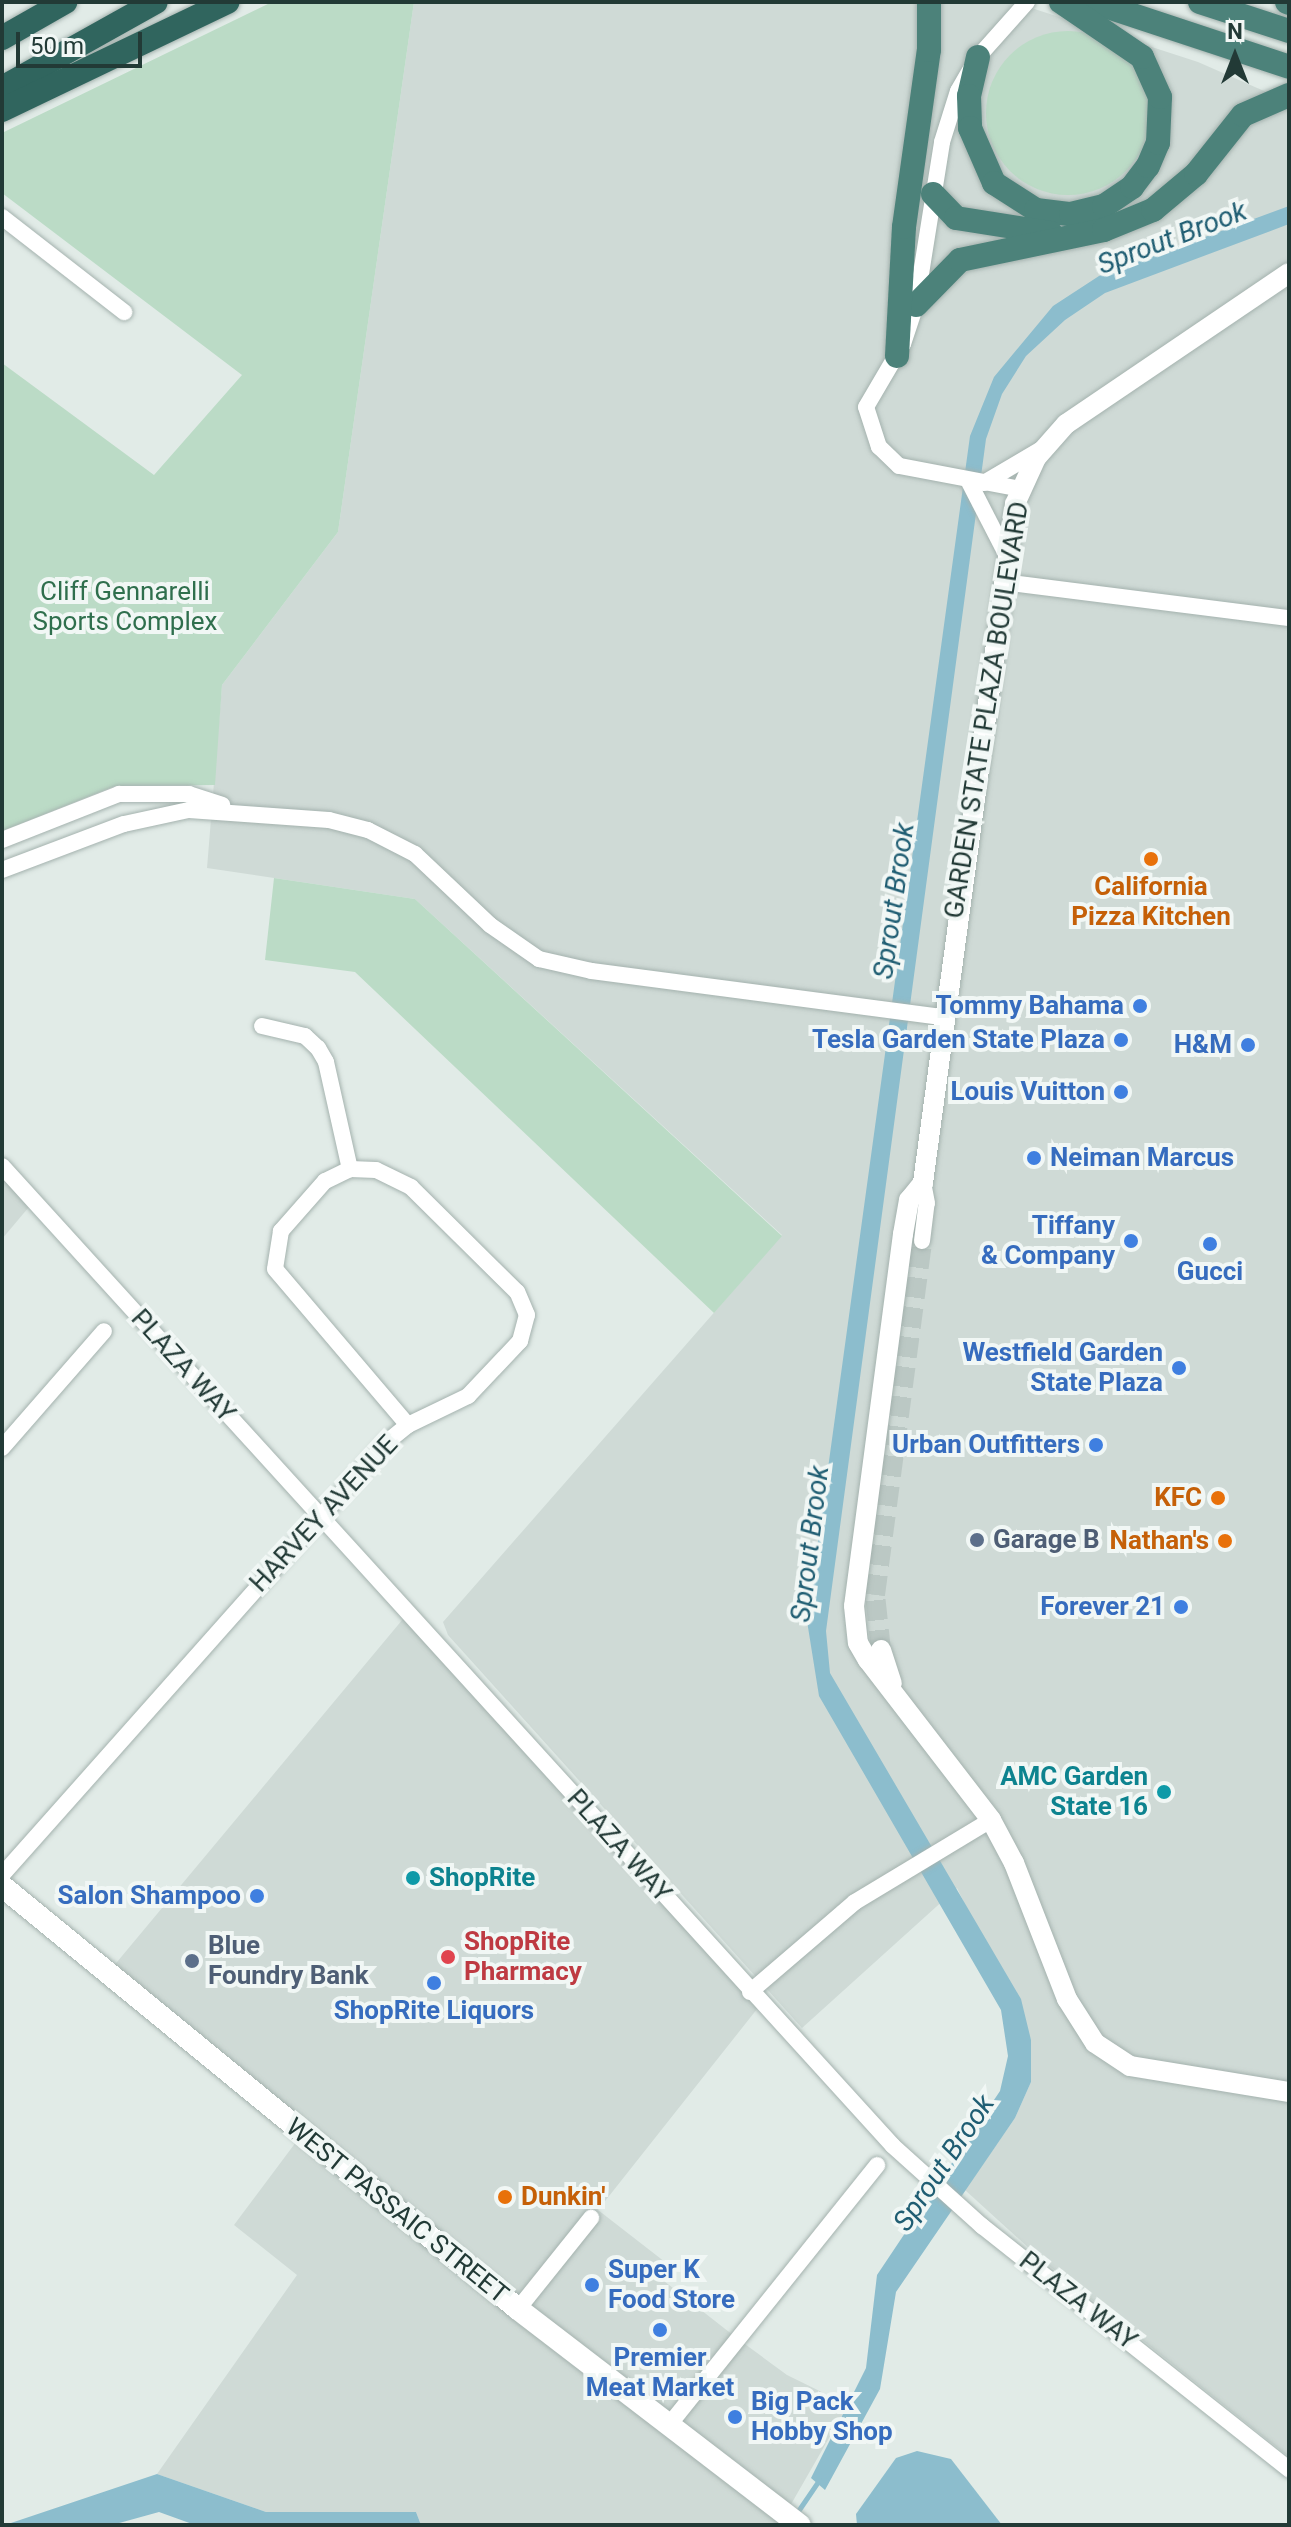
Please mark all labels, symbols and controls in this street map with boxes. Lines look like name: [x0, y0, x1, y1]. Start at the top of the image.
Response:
scale bar: [20, 16, 146, 66]
north arrow: [1195, 16, 1275, 96]
text: N: [1227, 19, 1243, 44]
text: 50 m: [30, 32, 84, 60]
water label: Sprout Brook: [1093, 194, 1251, 282]
street label: GARDEN STATE PLAZA BOULEVARD: [939, 499, 1035, 921]
park label: Cliff Gennarelli Sports Complex: [33, 576, 217, 638]
water label: Sprout Brook: [866, 821, 922, 981]
marker: California Pizza Kitchen: [1142, 850, 1160, 868]
place label: California Pizza Kitchen: [1071, 871, 1231, 932]
place label: Tommy Bahama: [935, 990, 1124, 1022]
marker: Tommy Bahama: [1131, 997, 1149, 1015]
place label: Tesla Garden State Plaza: [812, 1024, 1105, 1056]
place label: H&M: [1174, 1029, 1232, 1061]
marker: Tesla Garden State Plaza: [1112, 1031, 1130, 1049]
marker: H&M: [1239, 1036, 1257, 1054]
place label: Louis Vuitton: [950, 1076, 1105, 1108]
marker: Louis Vuitton: [1112, 1083, 1130, 1101]
place label: Neiman Marcus: [1050, 1142, 1234, 1174]
marker: Neiman Marcus: [1025, 1149, 1043, 1167]
place label: Tiffany & Company: [981, 1210, 1115, 1272]
marker: Tiffany & Company: [1122, 1232, 1140, 1250]
marker: Gucci: [1201, 1235, 1219, 1253]
place label: Gucci: [1177, 1256, 1243, 1288]
street label: PLAZA WAY: [124, 1303, 242, 1429]
place label: Westfield Garden State Plaza: [962, 1337, 1163, 1398]
marker: Westfield Garden State Plaza: [1170, 1359, 1188, 1377]
street label: HARVEY AVENUE: [244, 1429, 404, 1599]
place label: Urban Outfitters: [892, 1429, 1080, 1461]
marker: Urban Outfitters: [1087, 1436, 1105, 1454]
water label: Sprout Brook: [784, 1464, 836, 1624]
place label: KFC: [1154, 1482, 1202, 1514]
marker: KFC: [1209, 1489, 1227, 1507]
place label: Garage B: [993, 1524, 1100, 1556]
place label: Nathan's: [1110, 1525, 1209, 1557]
marker: Garage B: [968, 1531, 986, 1549]
marker: Nathan's: [1216, 1532, 1234, 1550]
place label: Forever 21: [1040, 1591, 1165, 1623]
marker: Forever 21: [1172, 1598, 1190, 1616]
place label: AMC Garden State 16: [1000, 1761, 1148, 1822]
street label: PLAZA WAY: [560, 1783, 678, 1909]
marker: AMC Garden State 16: [1155, 1783, 1173, 1801]
place label: ShopRite: [429, 1862, 535, 1894]
marker: ShopRite: [404, 1869, 422, 1887]
place label: Salon Shampoo: [58, 1880, 241, 1912]
marker: Salon Shampoo: [248, 1887, 266, 1905]
place label: ShopRite Pharmacy: [464, 1926, 582, 1988]
place label: Blue Foundry Bank: [208, 1930, 369, 1992]
marker: ShopRite Pharmacy: [439, 1948, 457, 1966]
marker: Blue Foundry Bank: [183, 1952, 201, 1970]
marker: ShopRite Liquors: [425, 1974, 443, 1992]
place label: ShopRite Liquors: [334, 1995, 534, 2027]
water label: Sprout Brook: [886, 2088, 1002, 2238]
street label: WEST PASSAIC STREET: [279, 2112, 515, 2310]
place label: Dunkin': [521, 2181, 605, 2213]
marker: Dunkin': [496, 2188, 514, 2206]
street label: PLAZA WAY: [1013, 2245, 1143, 2357]
place label: Super K Food Store: [608, 2254, 735, 2316]
marker: Super K Food Store: [583, 2276, 601, 2294]
marker: Premier Meat Market: [651, 2321, 669, 2339]
place label: Premier Meat Market: [586, 2342, 734, 2404]
place label: Big Pack Hobby Shop: [751, 2386, 893, 2448]
marker: Big Pack Hobby Shop: [726, 2408, 744, 2426]

